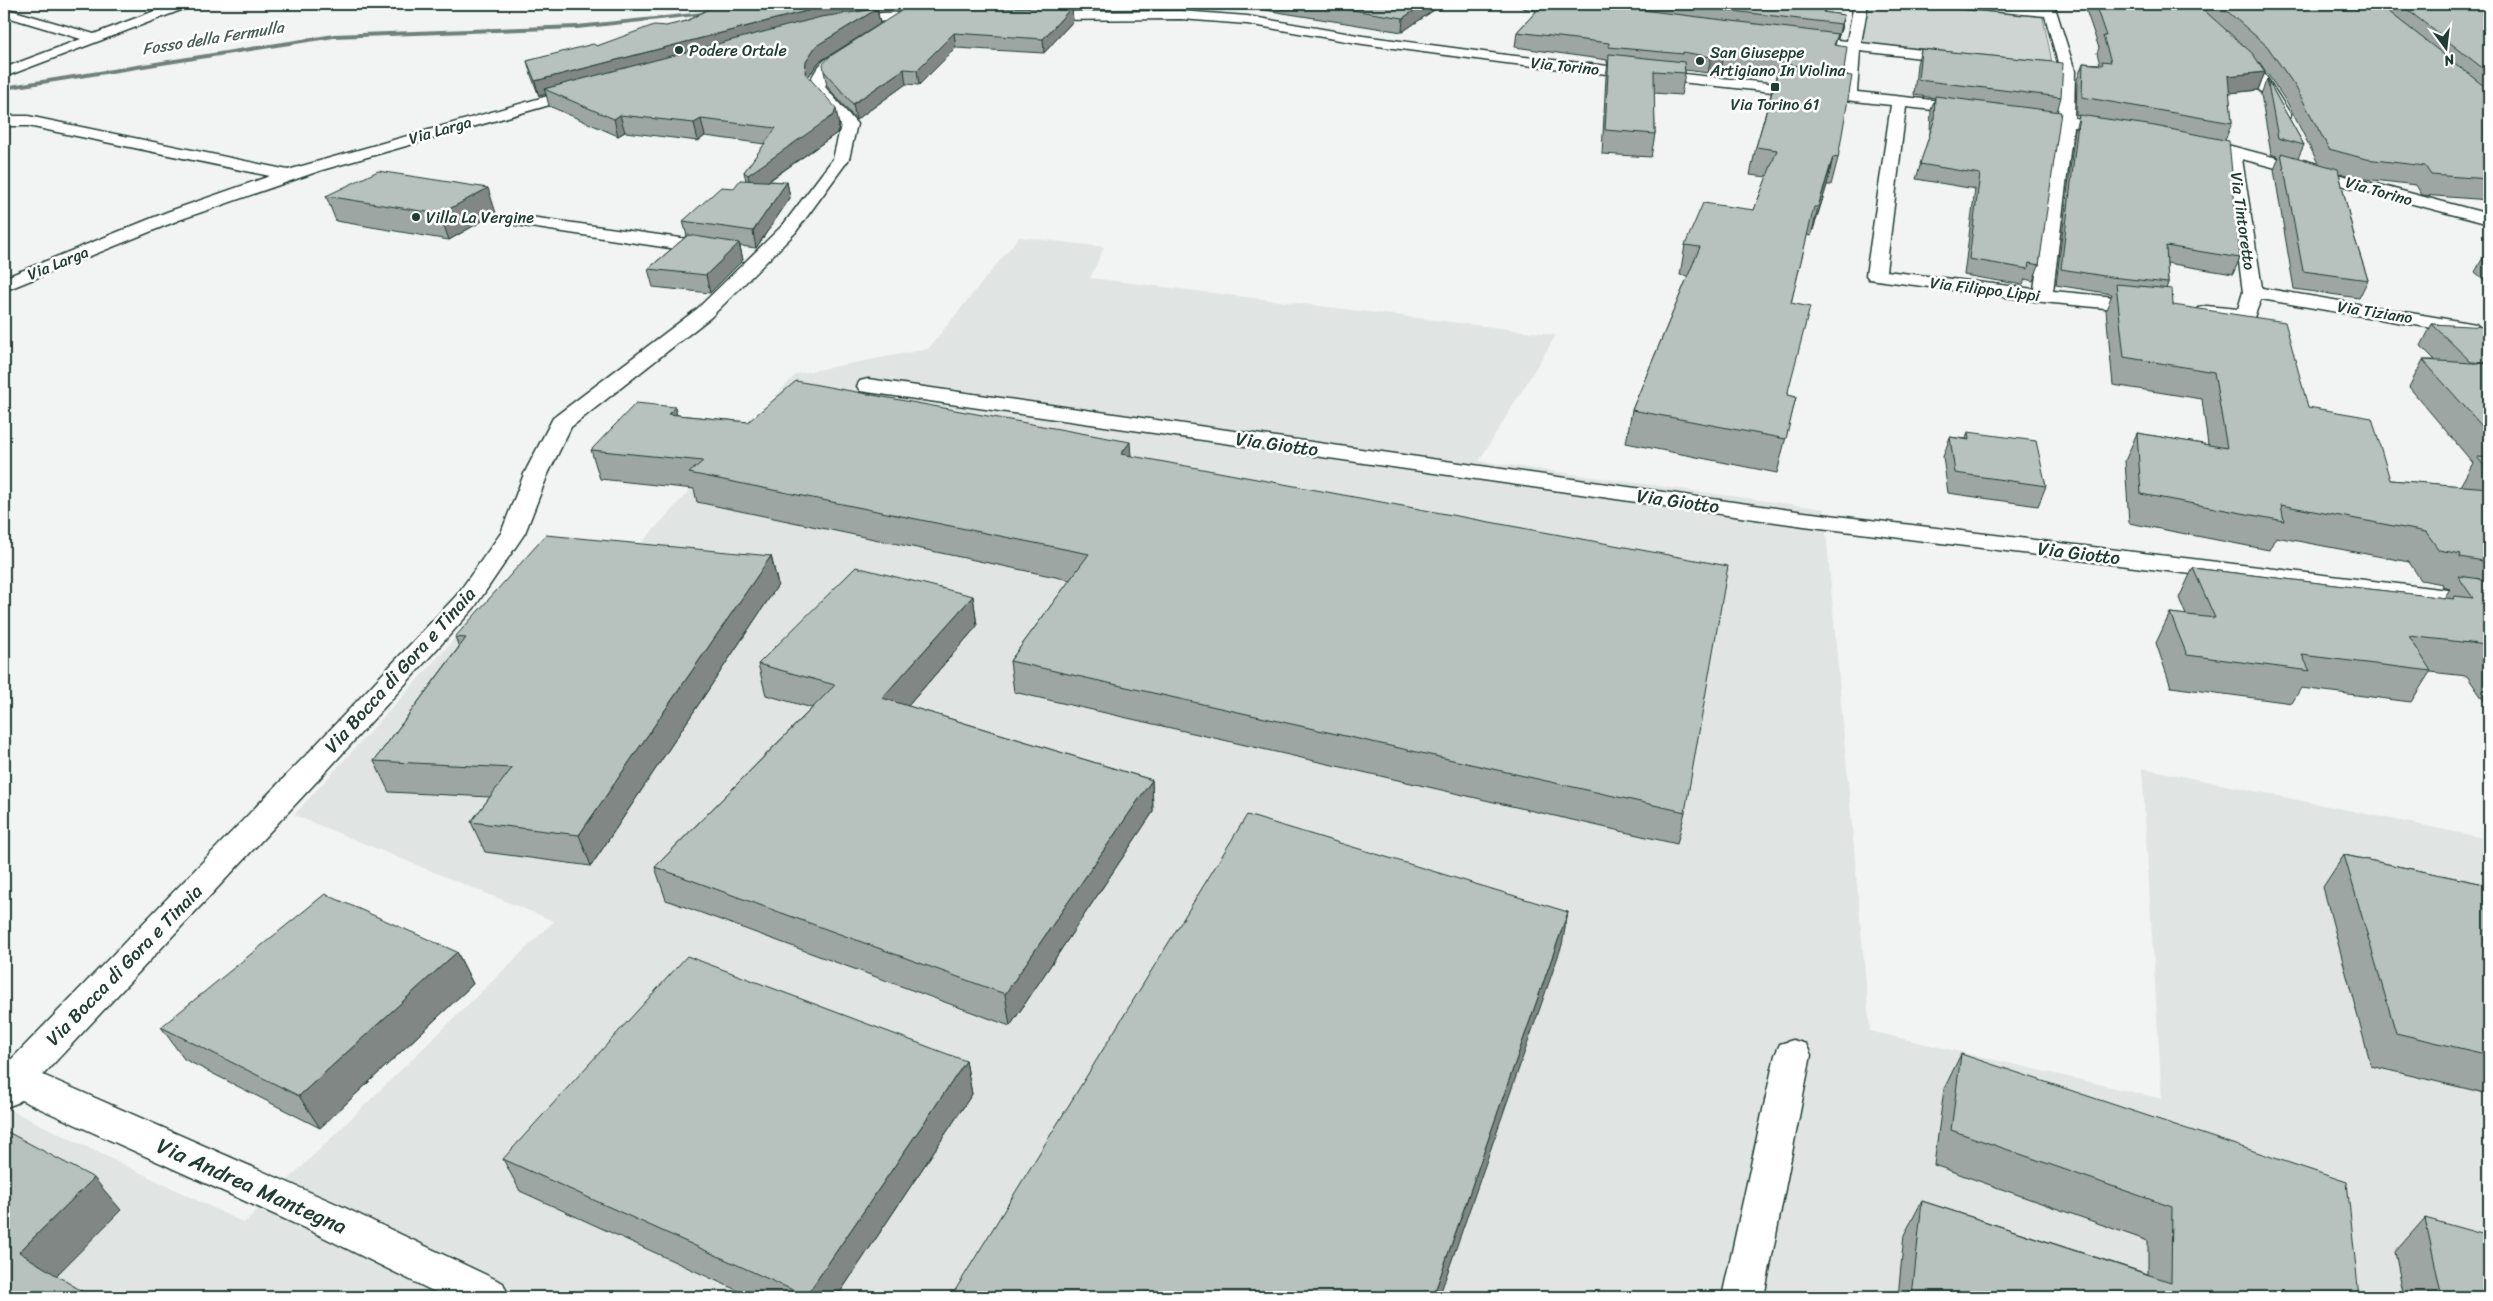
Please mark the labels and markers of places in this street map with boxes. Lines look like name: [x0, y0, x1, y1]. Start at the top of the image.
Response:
place label: Podere Ortale: [689, 36, 787, 65]
place label: San Giuseppe Artigiano In Violina: [1709, 38, 1847, 85]
marker: Podere Ortale: [673, 44, 685, 56]
marker: San Giuseppe Artigiano In Violina: [1694, 55, 1706, 67]
marker: Via Torino 61: [1769, 81, 1781, 93]
place label: Via Torino 61: [1731, 90, 1820, 119]
place label: Villa La Vergine: [426, 203, 534, 232]
marker: Villa La Vergine: [410, 211, 422, 223]

